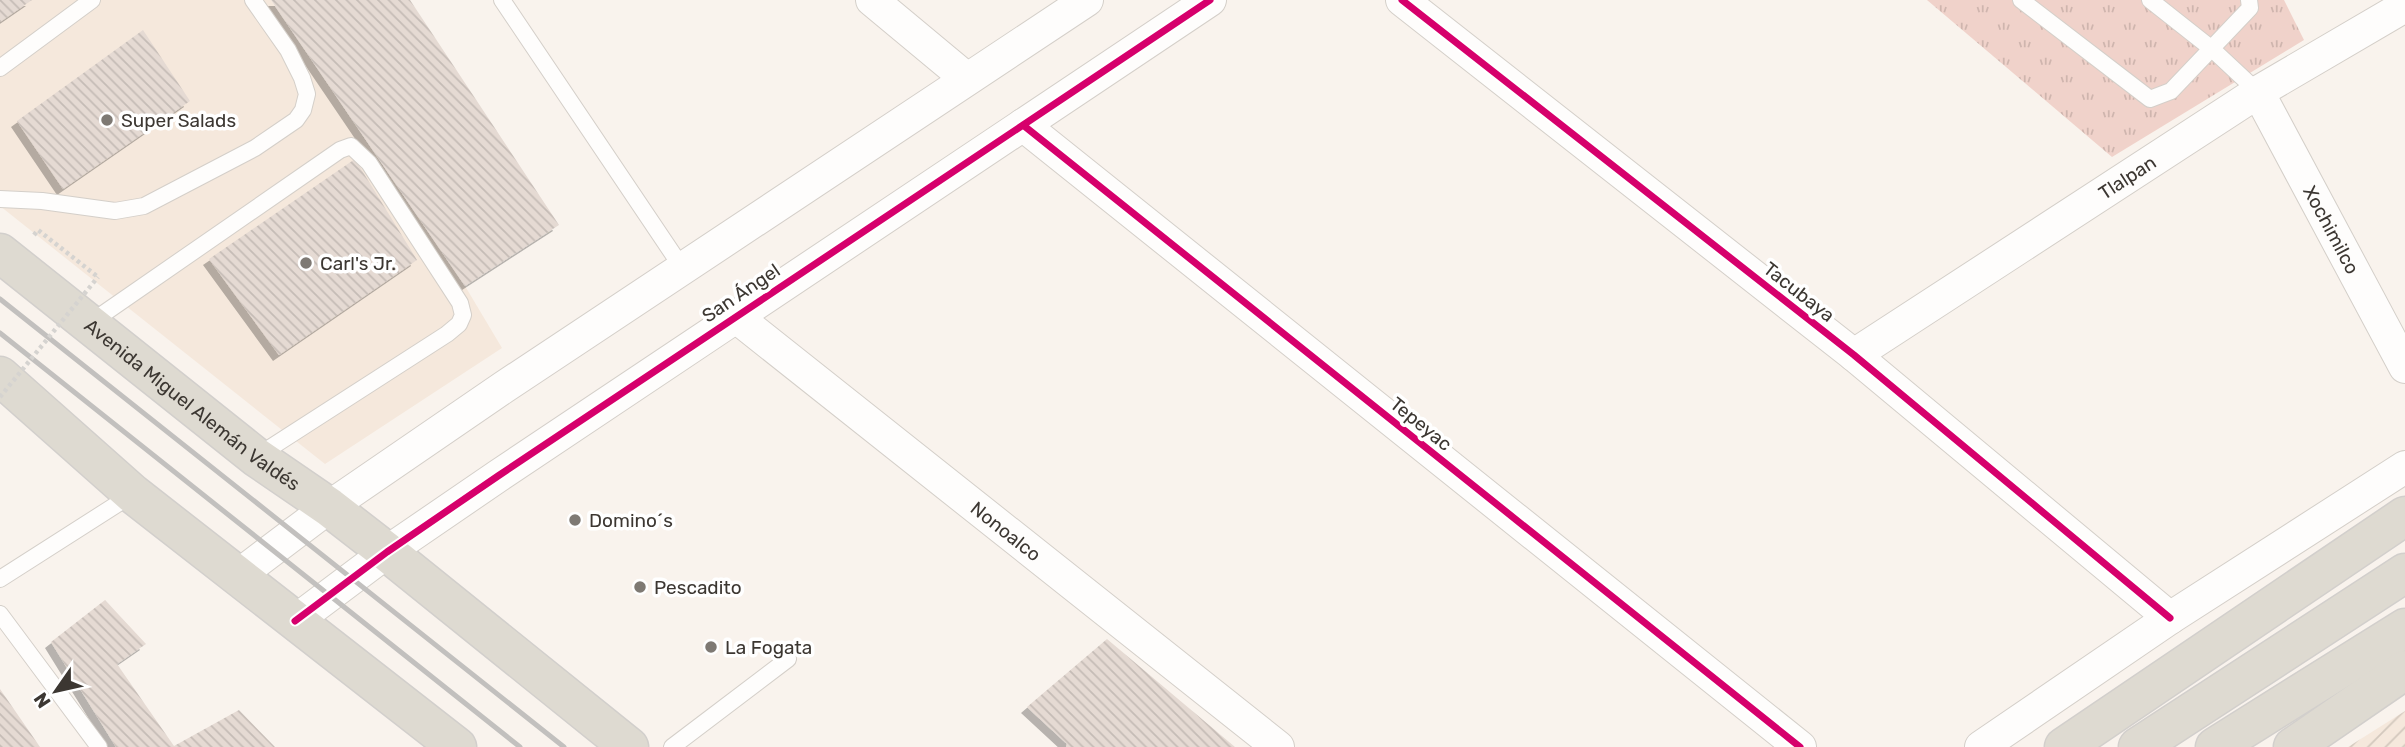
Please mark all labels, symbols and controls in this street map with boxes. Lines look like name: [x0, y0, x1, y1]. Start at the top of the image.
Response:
place label: Super Salads: [121, 109, 236, 132]
marker: Super Salads: [99, 112, 115, 128]
street label: Tlalpan: [2094, 150, 2160, 204]
street label: Xochimilco: [2299, 182, 2364, 278]
place label: Carl's Jr.: [320, 252, 396, 275]
marker: Carl's Jr.: [298, 255, 314, 271]
street label: Tacubaya: [1759, 257, 1839, 327]
street label: San Ángel: [698, 259, 784, 327]
street label: Avenida Miguel Alemán Valdés: [80, 314, 305, 495]
street label: Tepeyac: [1386, 392, 1456, 456]
street label: Nonoalco: [966, 496, 1046, 566]
place label: Domino´s: [589, 509, 673, 532]
marker: Domino´s: [567, 512, 583, 528]
place label: Pescadito: [654, 576, 742, 599]
marker: Pescadito: [632, 579, 648, 595]
place label: La Fogata: [725, 636, 812, 659]
marker: La Fogata: [703, 639, 719, 655]
north arrow: [21, 656, 91, 726]
text: N: [29, 688, 56, 712]

